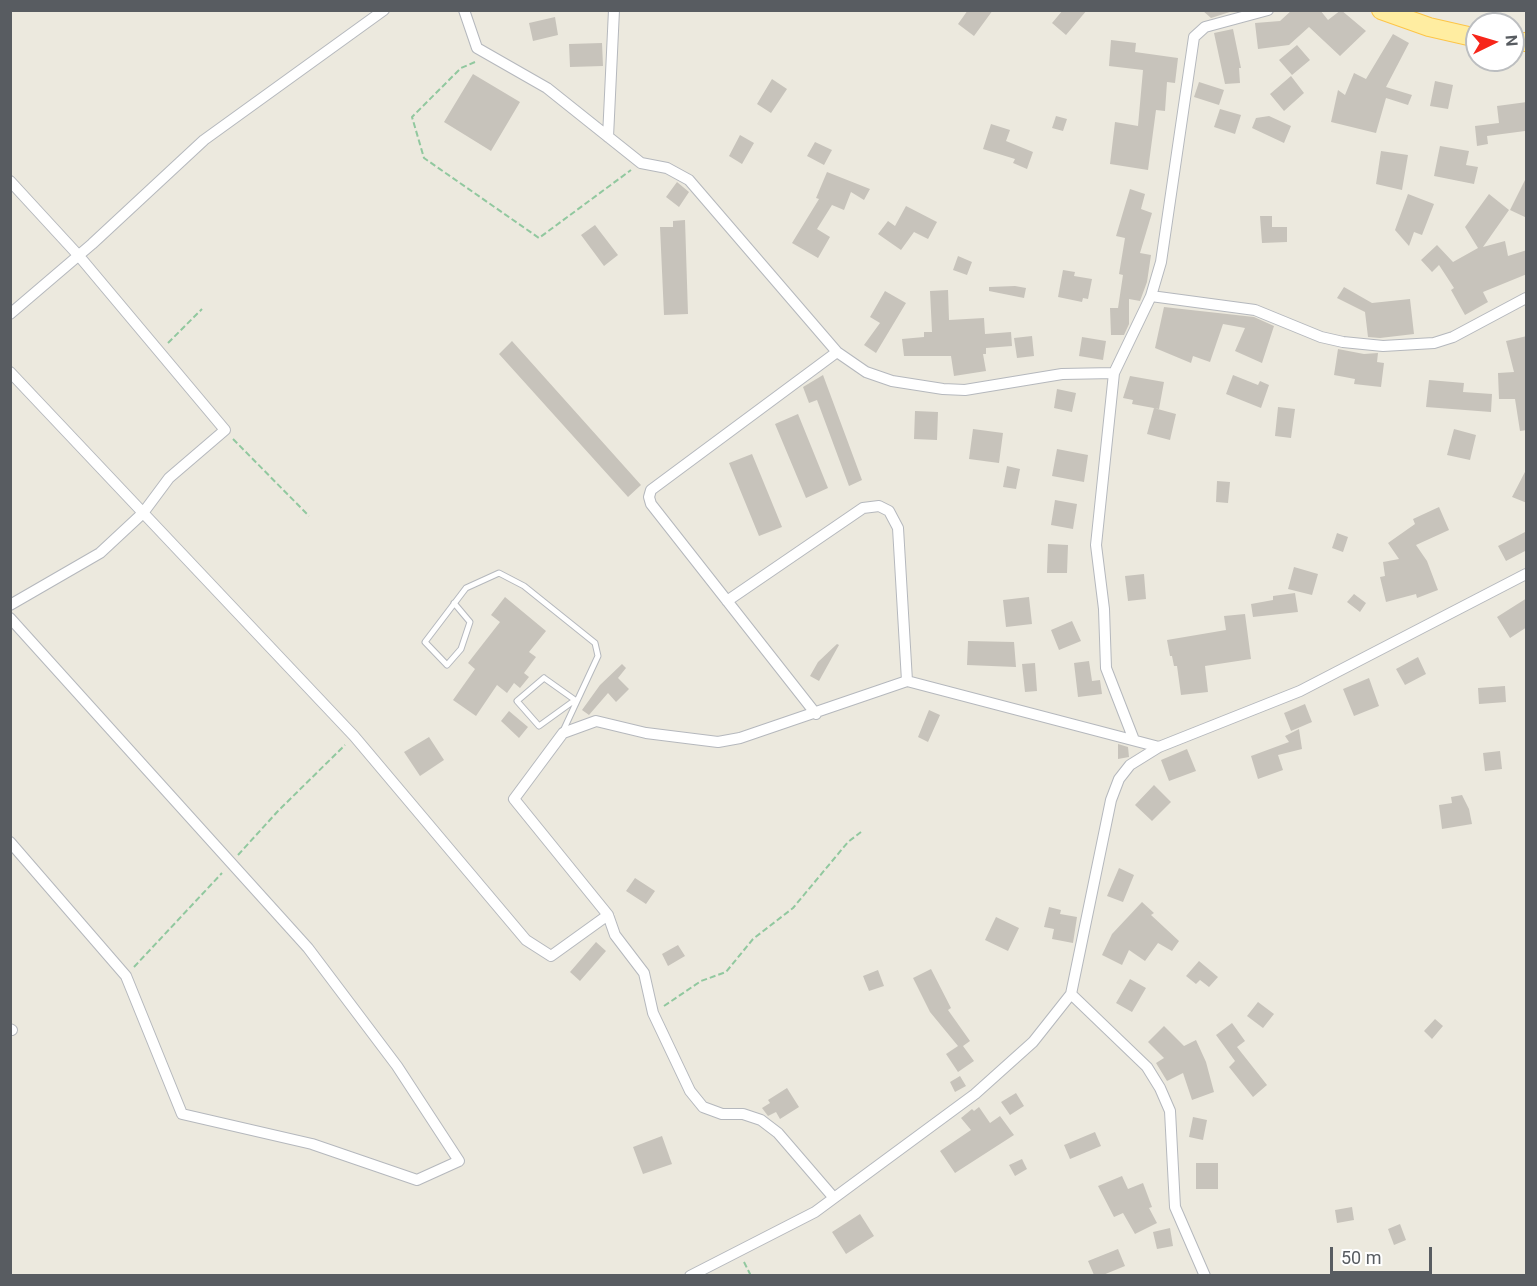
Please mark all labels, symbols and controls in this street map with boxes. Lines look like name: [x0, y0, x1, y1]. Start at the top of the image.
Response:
north arrow: [1465, 12, 1525, 72]
text: N: [1501, 34, 1521, 47]
scale bar: [1333, 1235, 1435, 1273]
text: 50 m: [1341, 1247, 1381, 1268]

